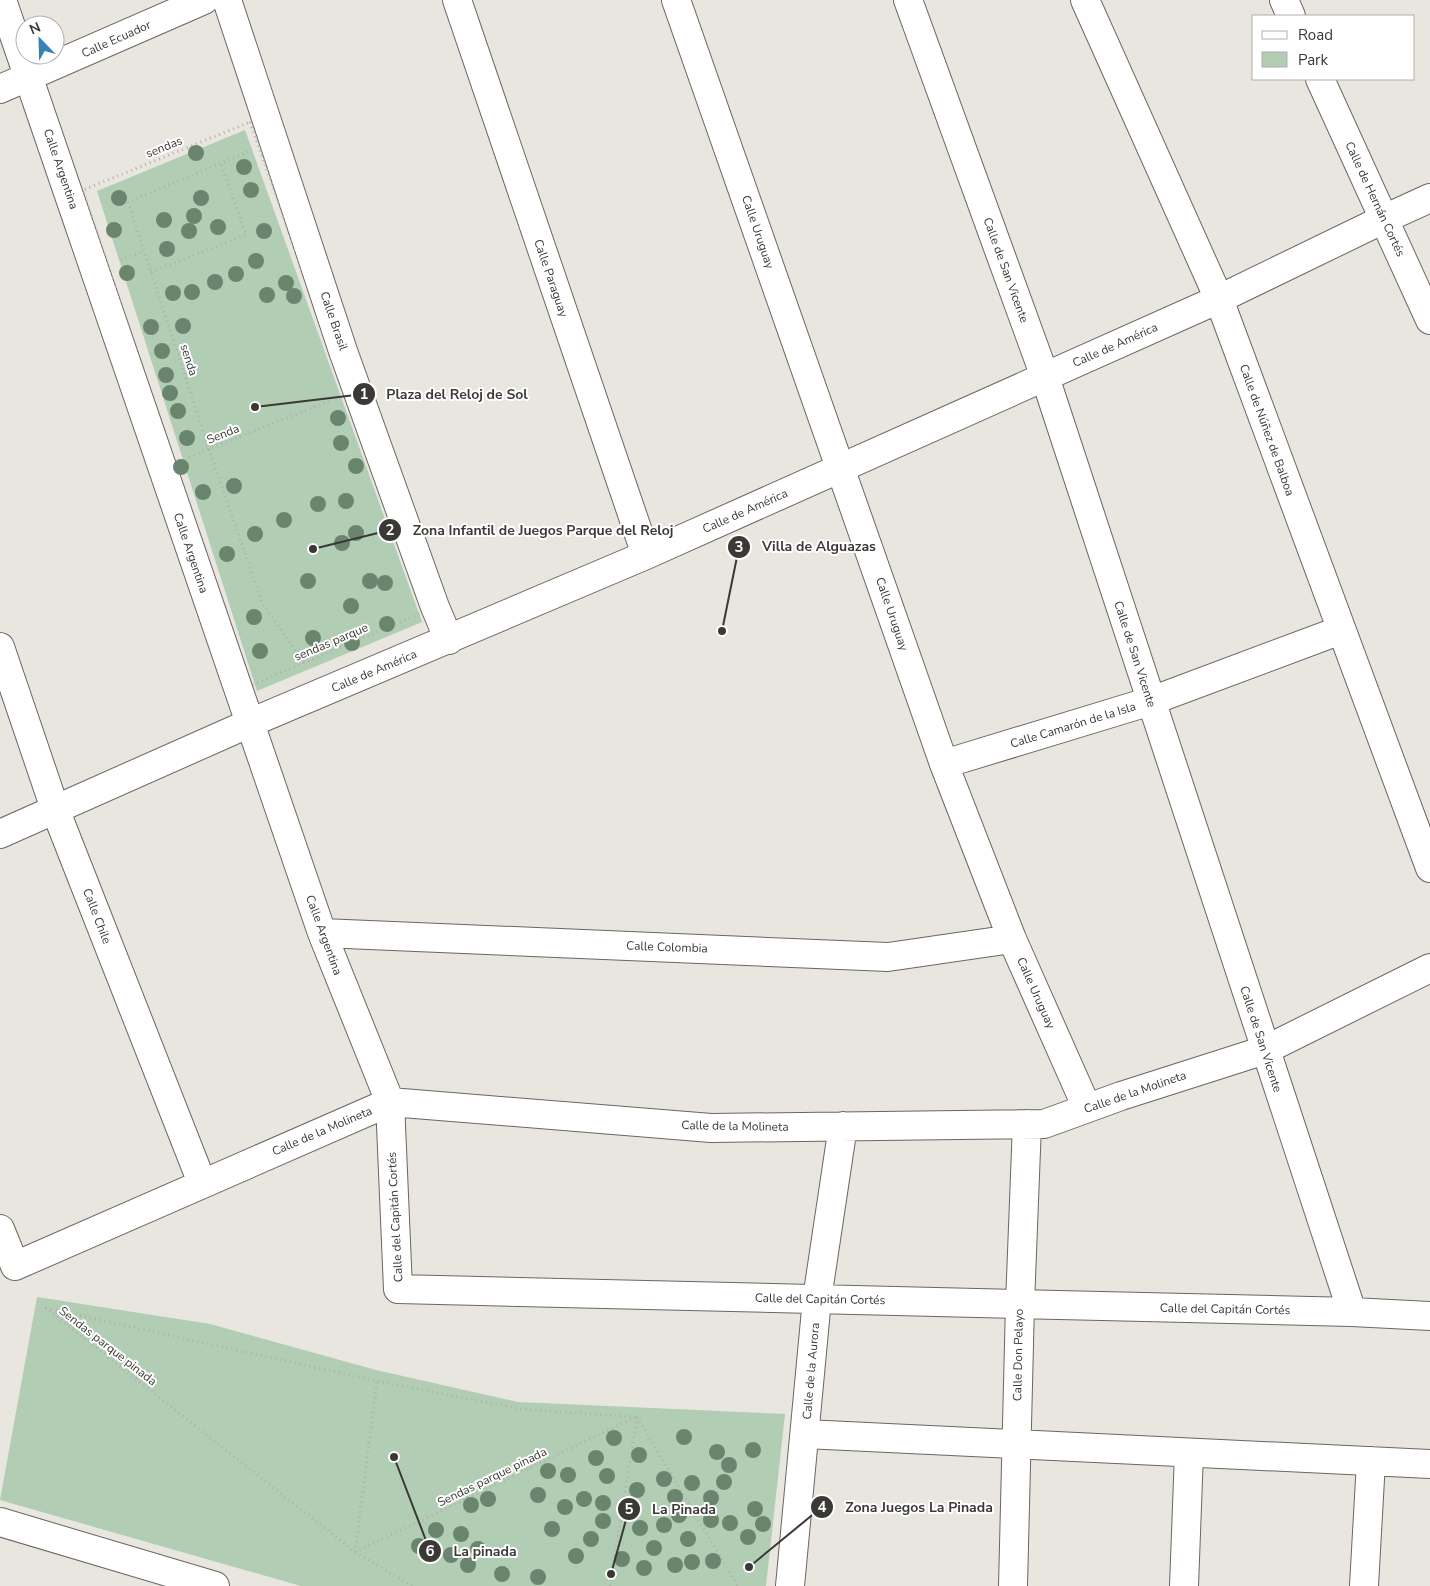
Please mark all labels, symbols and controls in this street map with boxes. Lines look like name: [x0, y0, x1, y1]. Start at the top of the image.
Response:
north arrow: [15, 15, 65, 65]
legend: [1252, 15, 1415, 80]
street label: Calle Ecuador: [79, 16, 154, 61]
text: N: [27, 18, 44, 39]
text: Road: [1298, 25, 1333, 45]
text: Park: [1298, 50, 1328, 70]
street label: Calle Argentina: [40, 127, 82, 211]
street label: sendas: [143, 132, 185, 162]
street label: Calle de Hernán Cortés: [1341, 139, 1409, 259]
street label: Calle Uruguay: [738, 193, 778, 272]
street label: Calle de San Vicente: [979, 215, 1033, 325]
street label: Calle Paraguay: [530, 237, 572, 320]
street label: Calle Brasil: [316, 289, 352, 353]
street label: Calle de América: [1070, 319, 1160, 371]
street label: senda: [176, 342, 202, 378]
street label: Calle de Núñez de Balboa: [1236, 362, 1298, 498]
callout: Plaza del Reloj de Sol: [352, 379, 538, 408]
text: 1: [359, 384, 369, 404]
text: Plaza del Reloj de Sol: [386, 385, 528, 404]
street label: Senda: [204, 420, 242, 448]
street label: Calle de América: [700, 485, 790, 537]
street label: Calle Argentina: [170, 511, 212, 595]
callout: Zona Infantil de Juegos Parque del Reloj: [378, 515, 684, 544]
text: 2: [385, 520, 395, 540]
text: Zona Infantil de Juegos Parque del Reloj: [413, 521, 673, 540]
callout: Villa de Alguazas: [727, 532, 886, 561]
text: 3: [734, 537, 744, 557]
text: Villa de Alguazas: [761, 537, 876, 556]
street label: Calle Uruguay: [872, 575, 912, 654]
street label: Calle de San Vicente: [1110, 599, 1160, 709]
street label: sendas parque: [292, 619, 370, 665]
street label: Calle de América: [329, 646, 419, 696]
street label: Calle Camarón de la Isla: [1008, 698, 1138, 752]
street label: Calle Chile: [79, 886, 115, 946]
street label: Calle Argentina: [302, 893, 346, 977]
street label: Calle Colombia: [626, 938, 708, 956]
street label: Calle Uruguay: [1013, 955, 1059, 1032]
street label: Calle de San Vicente: [1236, 984, 1286, 1094]
street label: Calle de la Molineta: [1082, 1067, 1188, 1117]
street label: Calle de la Molineta: [270, 1103, 374, 1159]
street label: Calle de la Molineta: [681, 1117, 789, 1135]
street label: Calle del Capitán Cortés: [384, 1151, 406, 1283]
street label: Calle del Capitán Cortés: [755, 1290, 886, 1308]
street label: Calle del Capitán Cortés: [1160, 1300, 1291, 1318]
street label: Sendas parque pinada: [56, 1303, 160, 1389]
street label: Calle Don Pelayo: [1009, 1308, 1027, 1401]
street label: Calle de la Aurora: [799, 1322, 823, 1420]
street label: Sendas parque pinada: [435, 1444, 549, 1510]
callout: Zona Juegos La Pinada: [810, 1493, 1003, 1522]
callout: La Pinada: [617, 1495, 726, 1524]
text: 4: [817, 1497, 827, 1517]
text: Zona Juegos La Pinada: [845, 1498, 993, 1517]
text: 5: [624, 1499, 634, 1519]
text: La Pinada: [652, 1500, 716, 1519]
callout: La pinada: [418, 1536, 526, 1565]
text: 6: [425, 1541, 435, 1561]
text: La pinada: [453, 1542, 517, 1561]

